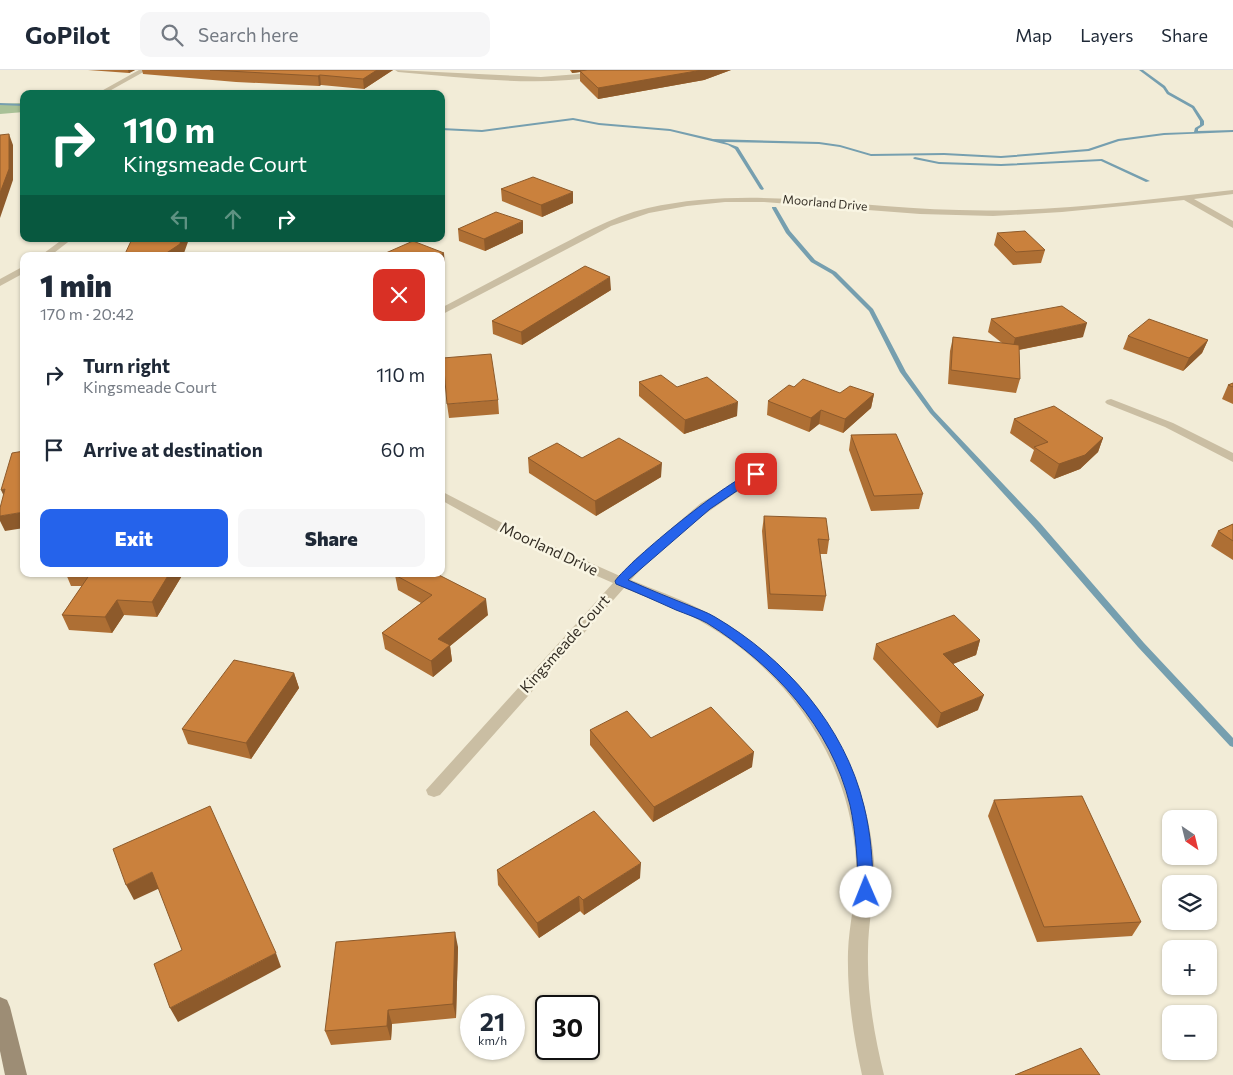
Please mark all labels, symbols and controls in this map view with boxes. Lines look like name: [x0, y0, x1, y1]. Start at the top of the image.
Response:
search box: [140, 12, 490, 57]
text: GoPilot: [25, 20, 110, 49]
icon: search: [158, 21, 186, 49]
text: Search here: [198, 23, 299, 46]
text: Map: [1015, 24, 1052, 46]
text: Layers: [1080, 24, 1133, 46]
text: Share: [1161, 24, 1208, 46]
text: 110 m: [123, 107, 215, 150]
icon: right: [40, 110, 105, 175]
text: Kingsmeade Court: [123, 150, 307, 177]
street label: Moorland Drive: [782, 191, 868, 213]
icon: left: [166, 205, 194, 233]
icon: ahead: [219, 205, 247, 233]
icon: right: [272, 205, 300, 233]
text: 1 min: [40, 266, 112, 303]
button: close: [373, 269, 425, 321]
text: 170 m · 20:42: [40, 304, 134, 323]
text: Turn right: [83, 354, 170, 377]
icon: right: [40, 361, 68, 389]
text: 110 m: [376, 363, 425, 386]
text: Kingsmeade Court: [83, 377, 217, 396]
icon: arrive: [40, 436, 68, 464]
text: Arrive at destination: [83, 438, 263, 461]
text: 60 m: [381, 438, 425, 461]
pin: [735, 453, 777, 495]
icon: arrive: [742, 460, 770, 488]
button: Exit: [40, 509, 228, 567]
button: Share: [238, 509, 425, 567]
street label: Moorland Drive: [497, 517, 601, 579]
street label: Kingsmeade Court: [516, 591, 613, 696]
north arrow: [1162, 810, 1218, 865]
map controls: [1162, 810, 1217, 1060]
position arrow: [839, 865, 891, 917]
button: layers: [1162, 875, 1217, 930]
button: +: [1162, 940, 1217, 995]
speed limit sign: 30: [535, 995, 600, 1060]
button: −: [1162, 1005, 1217, 1060]
text: 21: [480, 1006, 505, 1036]
text: km/h: [478, 1033, 507, 1047]

